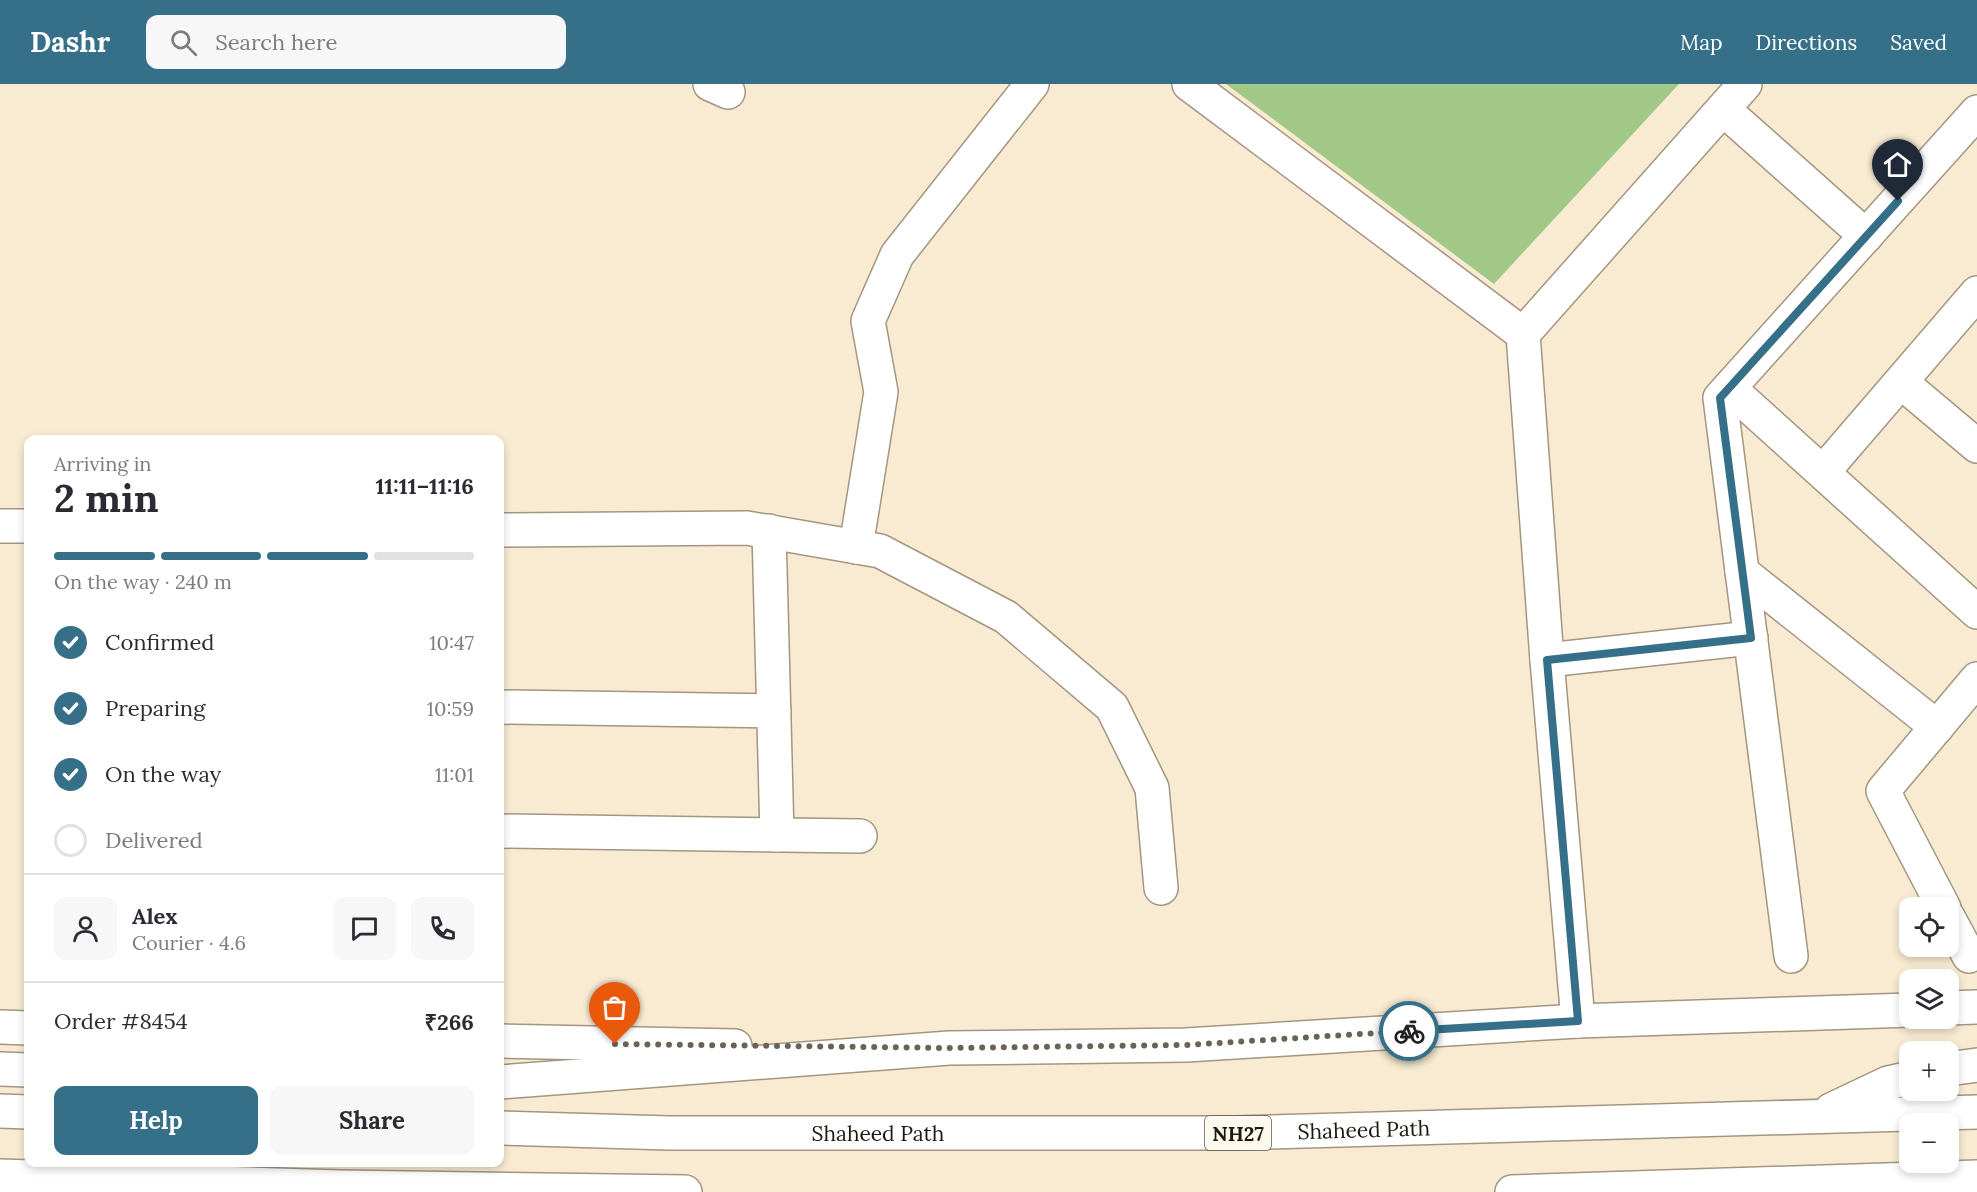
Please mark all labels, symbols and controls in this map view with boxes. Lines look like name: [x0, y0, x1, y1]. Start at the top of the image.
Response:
search box: [146, 15, 566, 69]
text: Dashr: [30, 24, 110, 60]
icon: search: [167, 26, 200, 59]
text: Search here: [215, 28, 337, 56]
text: Map: [1680, 29, 1723, 56]
text: Directions: [1756, 29, 1857, 56]
text: Saved: [1890, 29, 1947, 56]
pin: [1872, 139, 1923, 201]
icon: home: [1881, 148, 1914, 181]
text: Arriving in: [54, 451, 151, 476]
text: 11:11–11:16: [375, 472, 474, 500]
text: 2 min: [54, 473, 159, 523]
text: On the way · 240 m: [54, 569, 232, 594]
icon: check: [54, 626, 87, 659]
text: Confirmed: [105, 628, 214, 656]
text: 10:47: [429, 630, 474, 655]
icon: check: [54, 692, 87, 725]
text: Preparing: [105, 694, 205, 722]
text: 10:59: [427, 696, 474, 721]
icon: check: [54, 758, 87, 791]
text: On the way: [105, 760, 221, 788]
text: 11:01: [435, 762, 474, 787]
text: Delivered: [105, 826, 203, 854]
button: person: [54, 897, 117, 960]
button: chat: [333, 897, 396, 960]
button: phone: [411, 897, 474, 960]
map controls: [1899, 897, 1959, 1173]
button: locate: [1899, 897, 1959, 957]
text: Alex: [132, 902, 177, 930]
text: Courier · 4.6: [132, 930, 246, 955]
button: layers: [1899, 969, 1959, 1029]
pin: [589, 982, 640, 1044]
icon: bag: [598, 991, 631, 1024]
courier: [1379, 1001, 1439, 1061]
text: Order #8454: [54, 1007, 188, 1035]
text: ₹266: [424, 1008, 474, 1036]
icon: bike: [1393, 1015, 1426, 1048]
button: +: [1899, 1041, 1959, 1101]
button: Help: [54, 1086, 258, 1155]
button: Share: [270, 1086, 474, 1155]
button: −: [1899, 1113, 1959, 1173]
street label: Shaheed Path: [1297, 1114, 1431, 1145]
road number: NH27: [1205, 1116, 1271, 1150]
street label: Shaheed Path: [812, 1120, 944, 1147]

